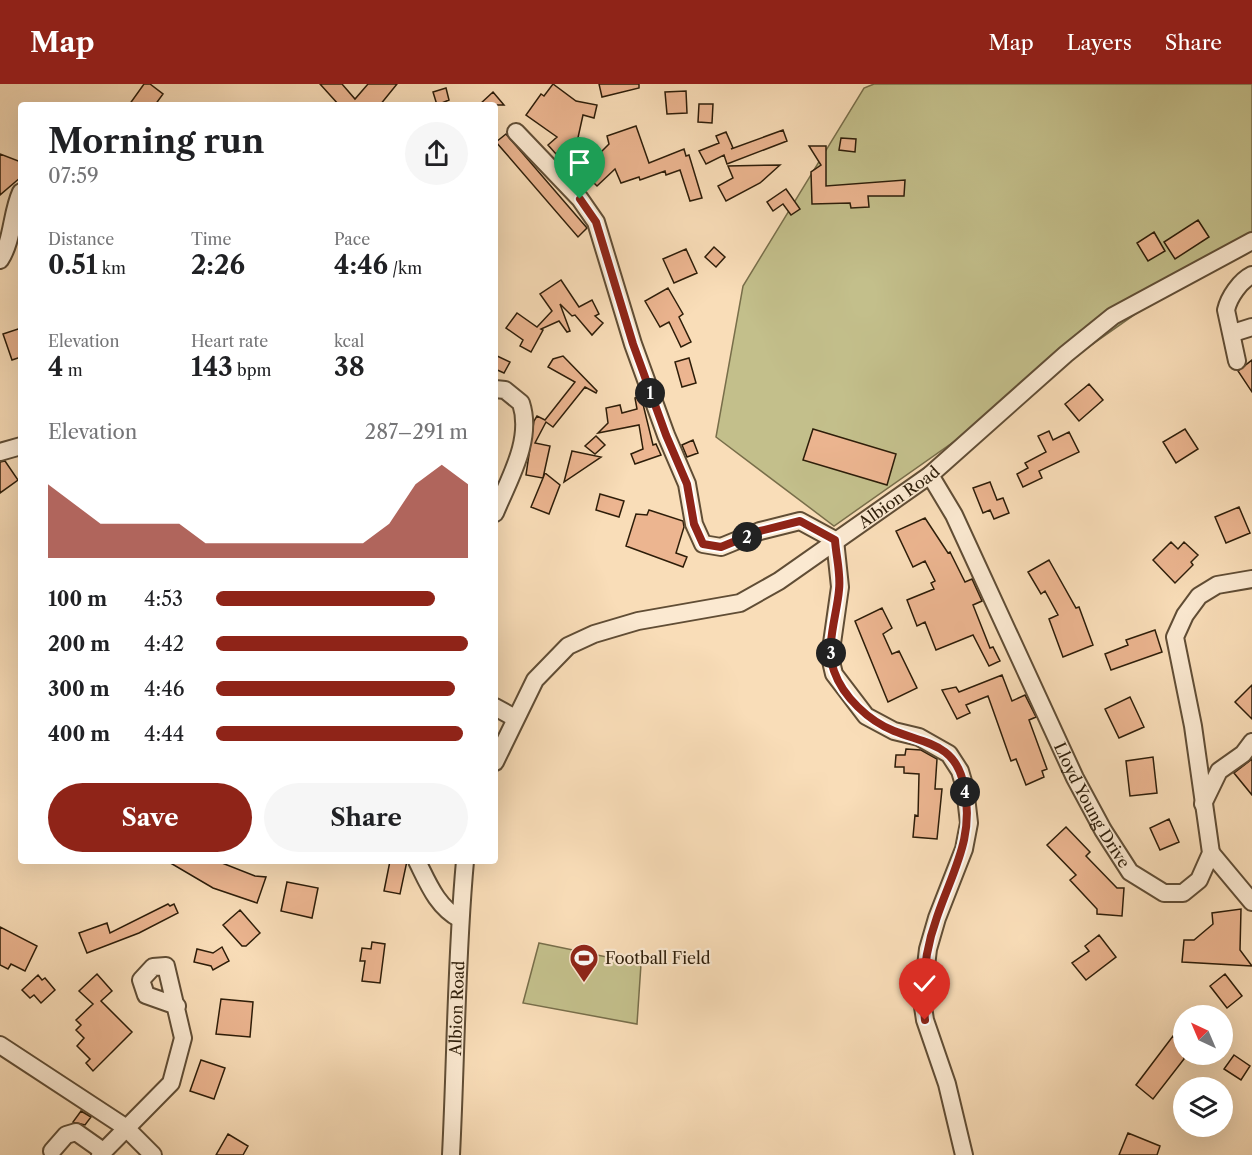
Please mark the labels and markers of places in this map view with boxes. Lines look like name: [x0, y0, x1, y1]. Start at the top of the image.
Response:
pin: [554, 137, 605, 199]
pin: 1: [635, 378, 665, 408]
pin: 2: [732, 522, 762, 552]
pin: 3: [816, 638, 846, 668]
pin: 4: [950, 777, 980, 807]
sports icon: Football Field: [568, 942, 600, 984]
place label: Football Field: [605, 948, 711, 968]
pin: [899, 958, 950, 1020]

